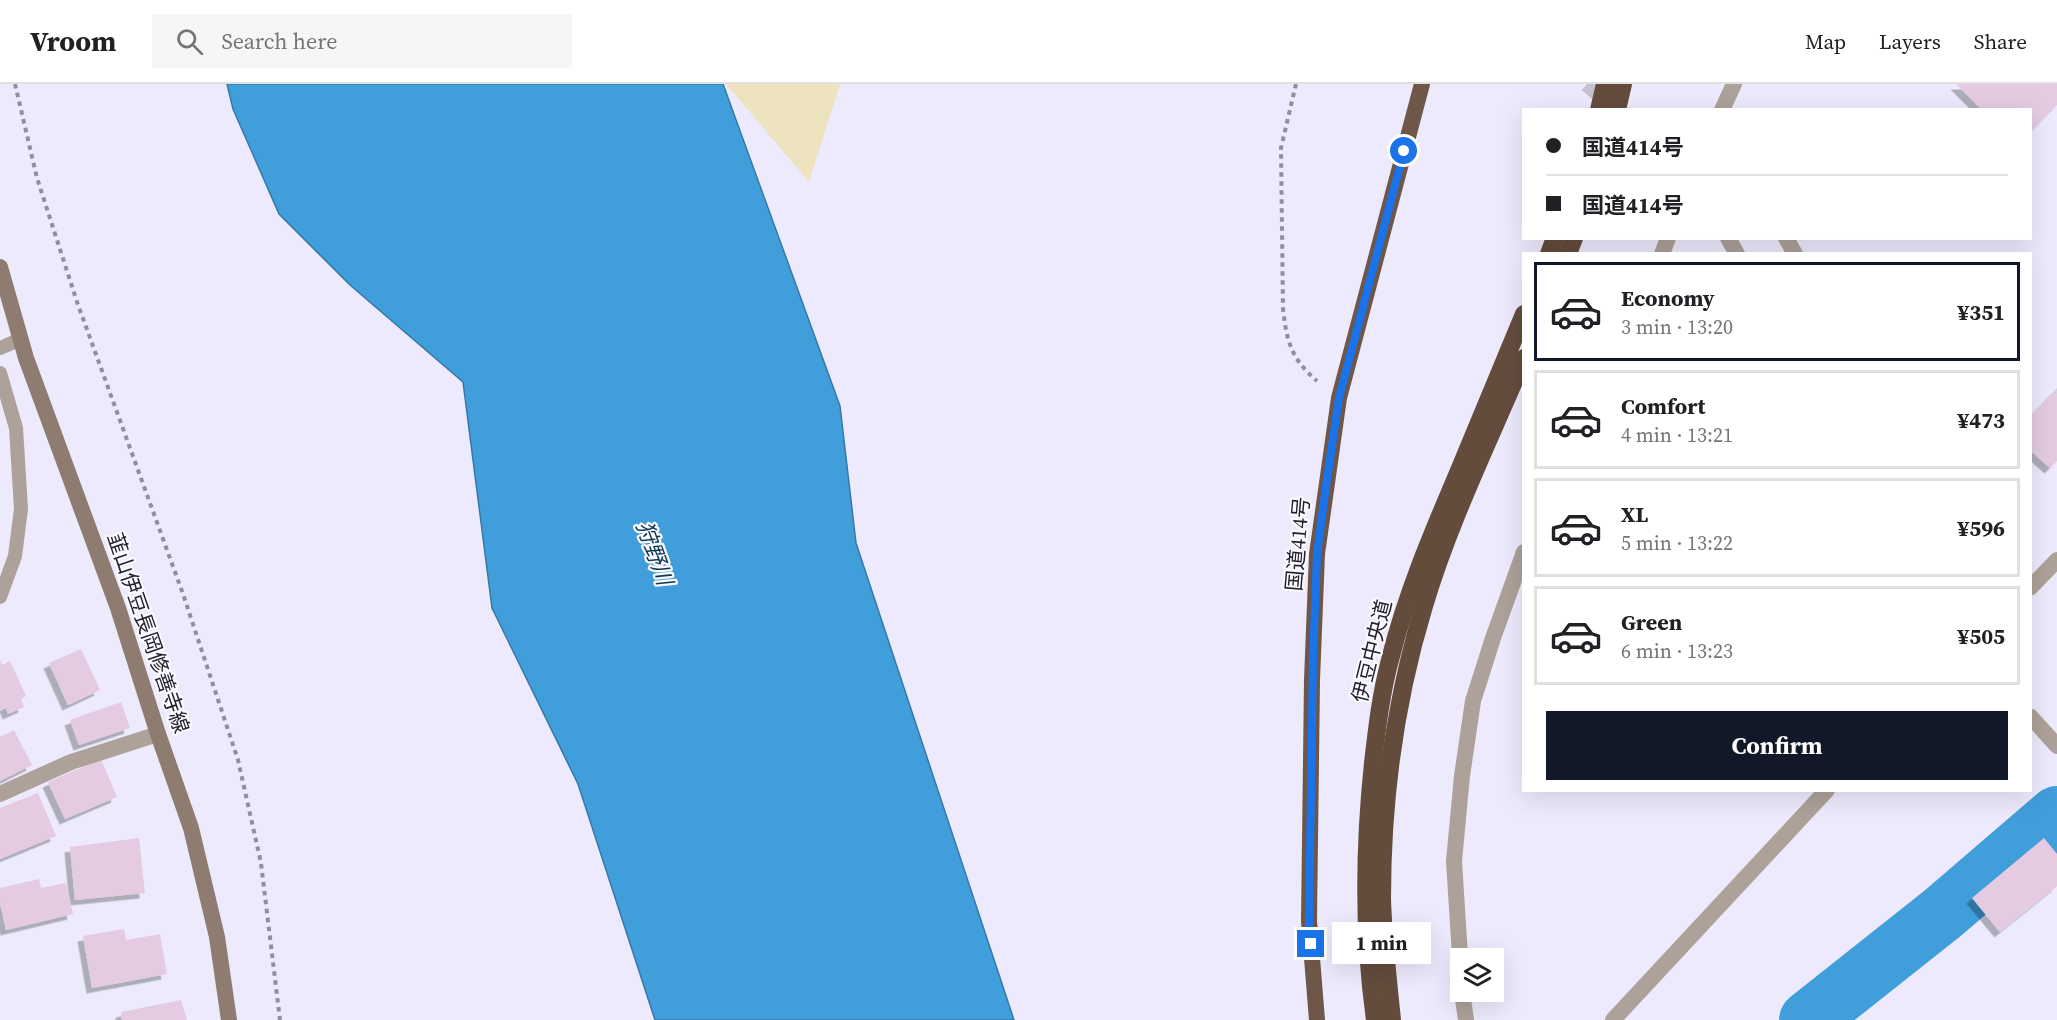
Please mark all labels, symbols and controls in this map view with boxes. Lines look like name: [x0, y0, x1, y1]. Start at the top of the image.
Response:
search box: [152, 14, 572, 68]
text: Vroom: [30, 22, 116, 60]
icon: search: [173, 25, 206, 58]
text: Search here: [221, 26, 337, 56]
text: Map: [1805, 27, 1846, 56]
text: Layers: [1879, 27, 1941, 56]
text: Share: [1974, 27, 2027, 56]
text: 国道414号: [1582, 132, 1684, 162]
route start: [1390, 137, 1417, 164]
text: 国道414号: [1582, 190, 1684, 220]
text: Economy: [1621, 283, 1715, 313]
icon: car: [1549, 285, 1603, 339]
text: ¥351: [1957, 297, 2005, 327]
text: 3 min · 13:20: [1621, 313, 1733, 341]
text: Comfort: [1621, 391, 1705, 421]
icon: car: [1549, 393, 1603, 447]
text: ¥473: [1957, 405, 2005, 435]
text: 4 min · 13:21: [1621, 421, 1733, 449]
street label: 国道414号: [1279, 496, 1316, 592]
text: XL: [1621, 499, 1648, 529]
icon: car: [1549, 501, 1603, 555]
text: ¥596: [1957, 513, 2005, 543]
water label: 狩野川: [630, 517, 681, 591]
street label: 韮山伊豆長岡修善寺線: [101, 529, 196, 737]
text: 5 min · 13:22: [1621, 529, 1733, 557]
street label: 伊豆中央道: [1345, 596, 1398, 705]
text: Green: [1621, 607, 1682, 637]
icon: car: [1549, 609, 1603, 663]
text: ¥505: [1957, 621, 2005, 651]
text: 6 min · 13:23: [1621, 637, 1733, 665]
button: Confirm: [1546, 711, 2008, 780]
callout: 1 min: [1332, 923, 1431, 965]
text: 1 min: [1356, 929, 1407, 957]
route end: [1297, 930, 1324, 957]
map controls: [1450, 948, 1504, 1002]
button: layers: [1450, 948, 1504, 1002]

